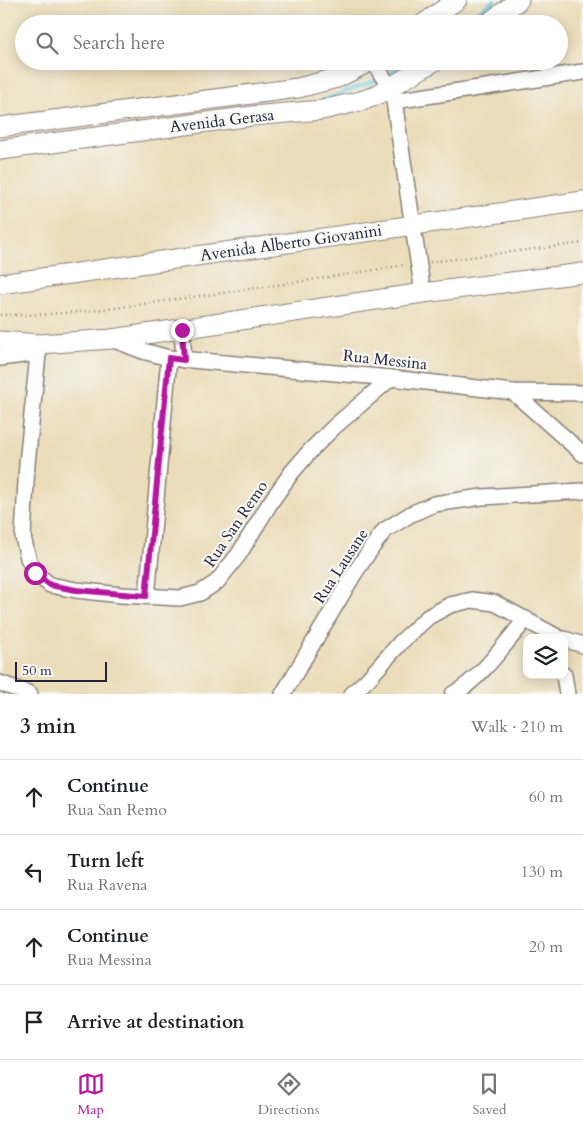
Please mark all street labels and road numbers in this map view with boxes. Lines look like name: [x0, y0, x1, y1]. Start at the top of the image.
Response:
street label: Avenida Gerasa: [169, 104, 276, 138]
street label: Avenida Alberto Giovanini: [199, 219, 384, 267]
street label: Rua Messina: [342, 345, 428, 375]
street label: Rua San Remo: [199, 476, 273, 572]
street label: Rua Lausane: [309, 524, 373, 608]

